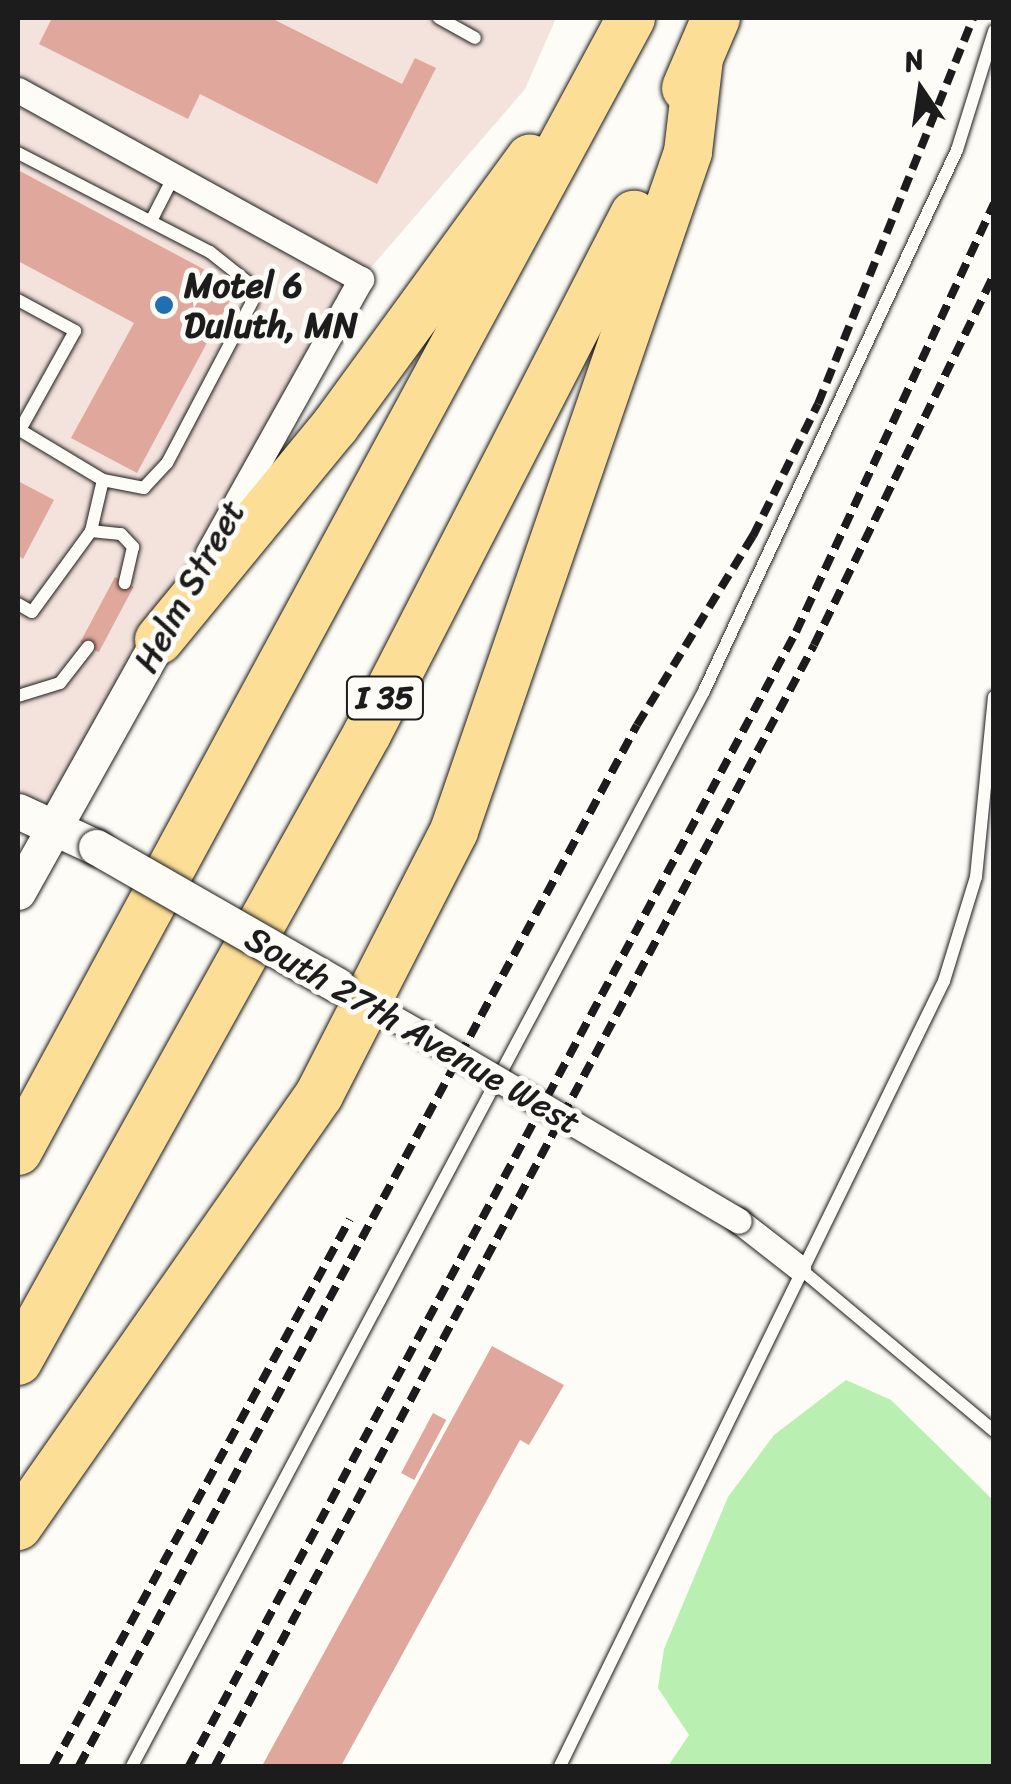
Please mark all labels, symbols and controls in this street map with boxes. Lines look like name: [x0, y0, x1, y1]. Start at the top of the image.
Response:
text: N: [899, 34, 929, 86]
north arrow: [871, 40, 971, 140]
place label: Motel 6 Duluth, MN: [184, 264, 358, 346]
marker: Motel 6 Duluth, MN: [153, 294, 175, 316]
street label: Helm Street: [124, 493, 254, 679]
road number: I 35: [345, 671, 425, 725]
street label: South 27th Avenue West: [237, 916, 589, 1144]

